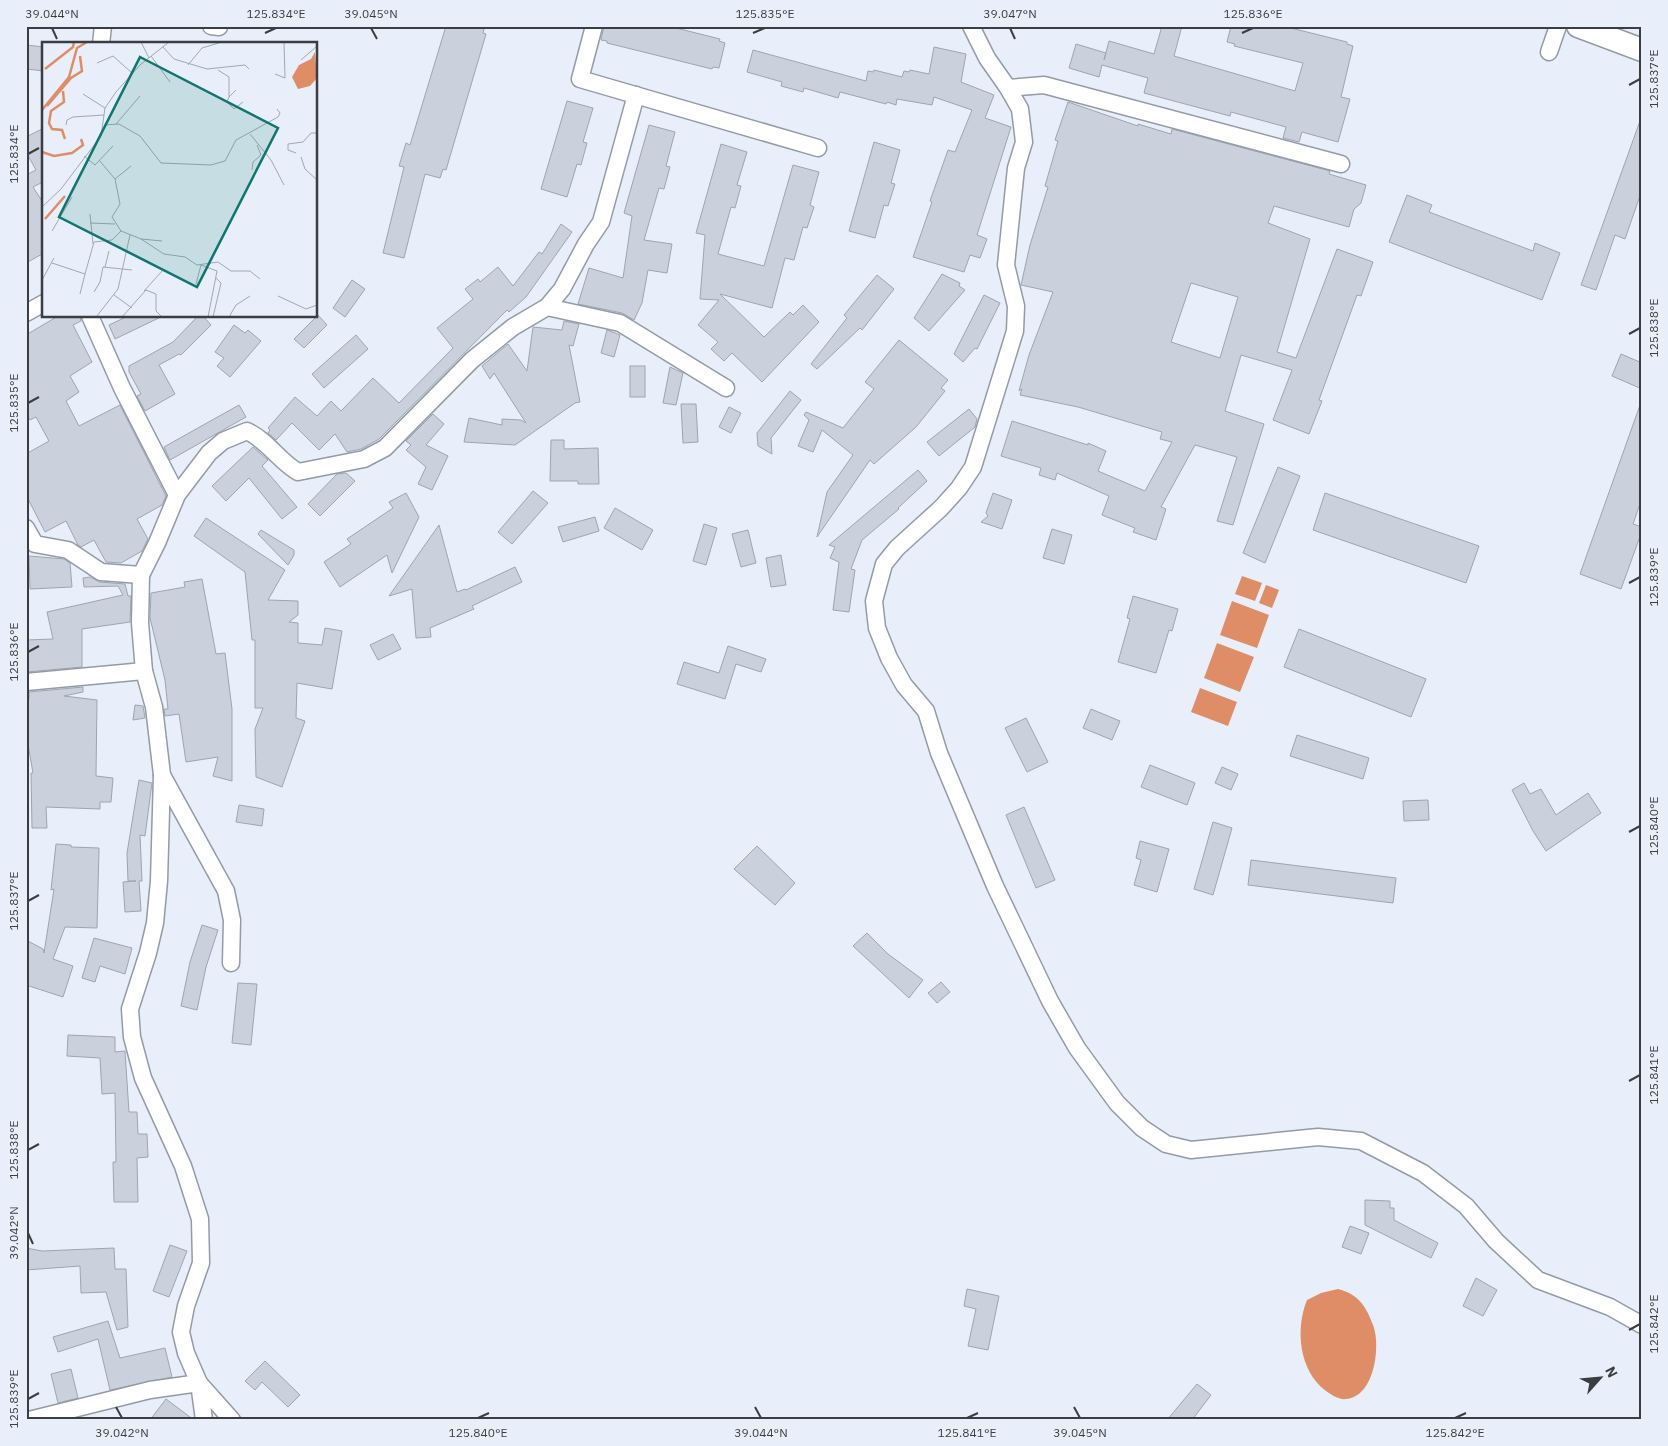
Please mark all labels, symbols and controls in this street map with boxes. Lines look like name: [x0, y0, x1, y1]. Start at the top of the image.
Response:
text: 39.044°N: [25, 6, 79, 21]
text: 125.834°E: [246, 6, 306, 21]
text: 39.045°N: [344, 6, 398, 21]
text: 125.835°E: [735, 6, 795, 21]
text: 39.047°N: [983, 6, 1037, 21]
text: 125.836°E: [1223, 6, 1283, 21]
inset map: [42, 42, 318, 318]
text: 125.837°E: [1646, 49, 1661, 109]
text: 125.834°E: [6, 124, 21, 184]
text: 125.838°E: [1646, 298, 1661, 358]
text: 125.835°E: [6, 373, 21, 433]
text: 125.839°E: [1646, 547, 1661, 607]
text: 125.836°E: [6, 622, 21, 682]
text: 125.840°E: [1646, 796, 1661, 856]
text: 125.837°E: [6, 871, 21, 931]
text: 125.841°E: [1646, 1045, 1661, 1105]
text: 125.838°E: [6, 1120, 21, 1180]
text: 39.042°N: [6, 1206, 21, 1260]
text: 125.842°E: [1646, 1294, 1661, 1354]
north arrow: [1576, 1354, 1626, 1404]
text: N: [1601, 1363, 1622, 1381]
text: 125.839°E: [6, 1369, 21, 1429]
text: 39.042°N: [95, 1425, 149, 1440]
text: 125.840°E: [448, 1425, 508, 1440]
text: 39.044°N: [734, 1425, 788, 1440]
text: 125.841°E: [937, 1425, 997, 1440]
text: 39.045°N: [1053, 1425, 1107, 1440]
text: 125.842°E: [1425, 1425, 1485, 1440]

